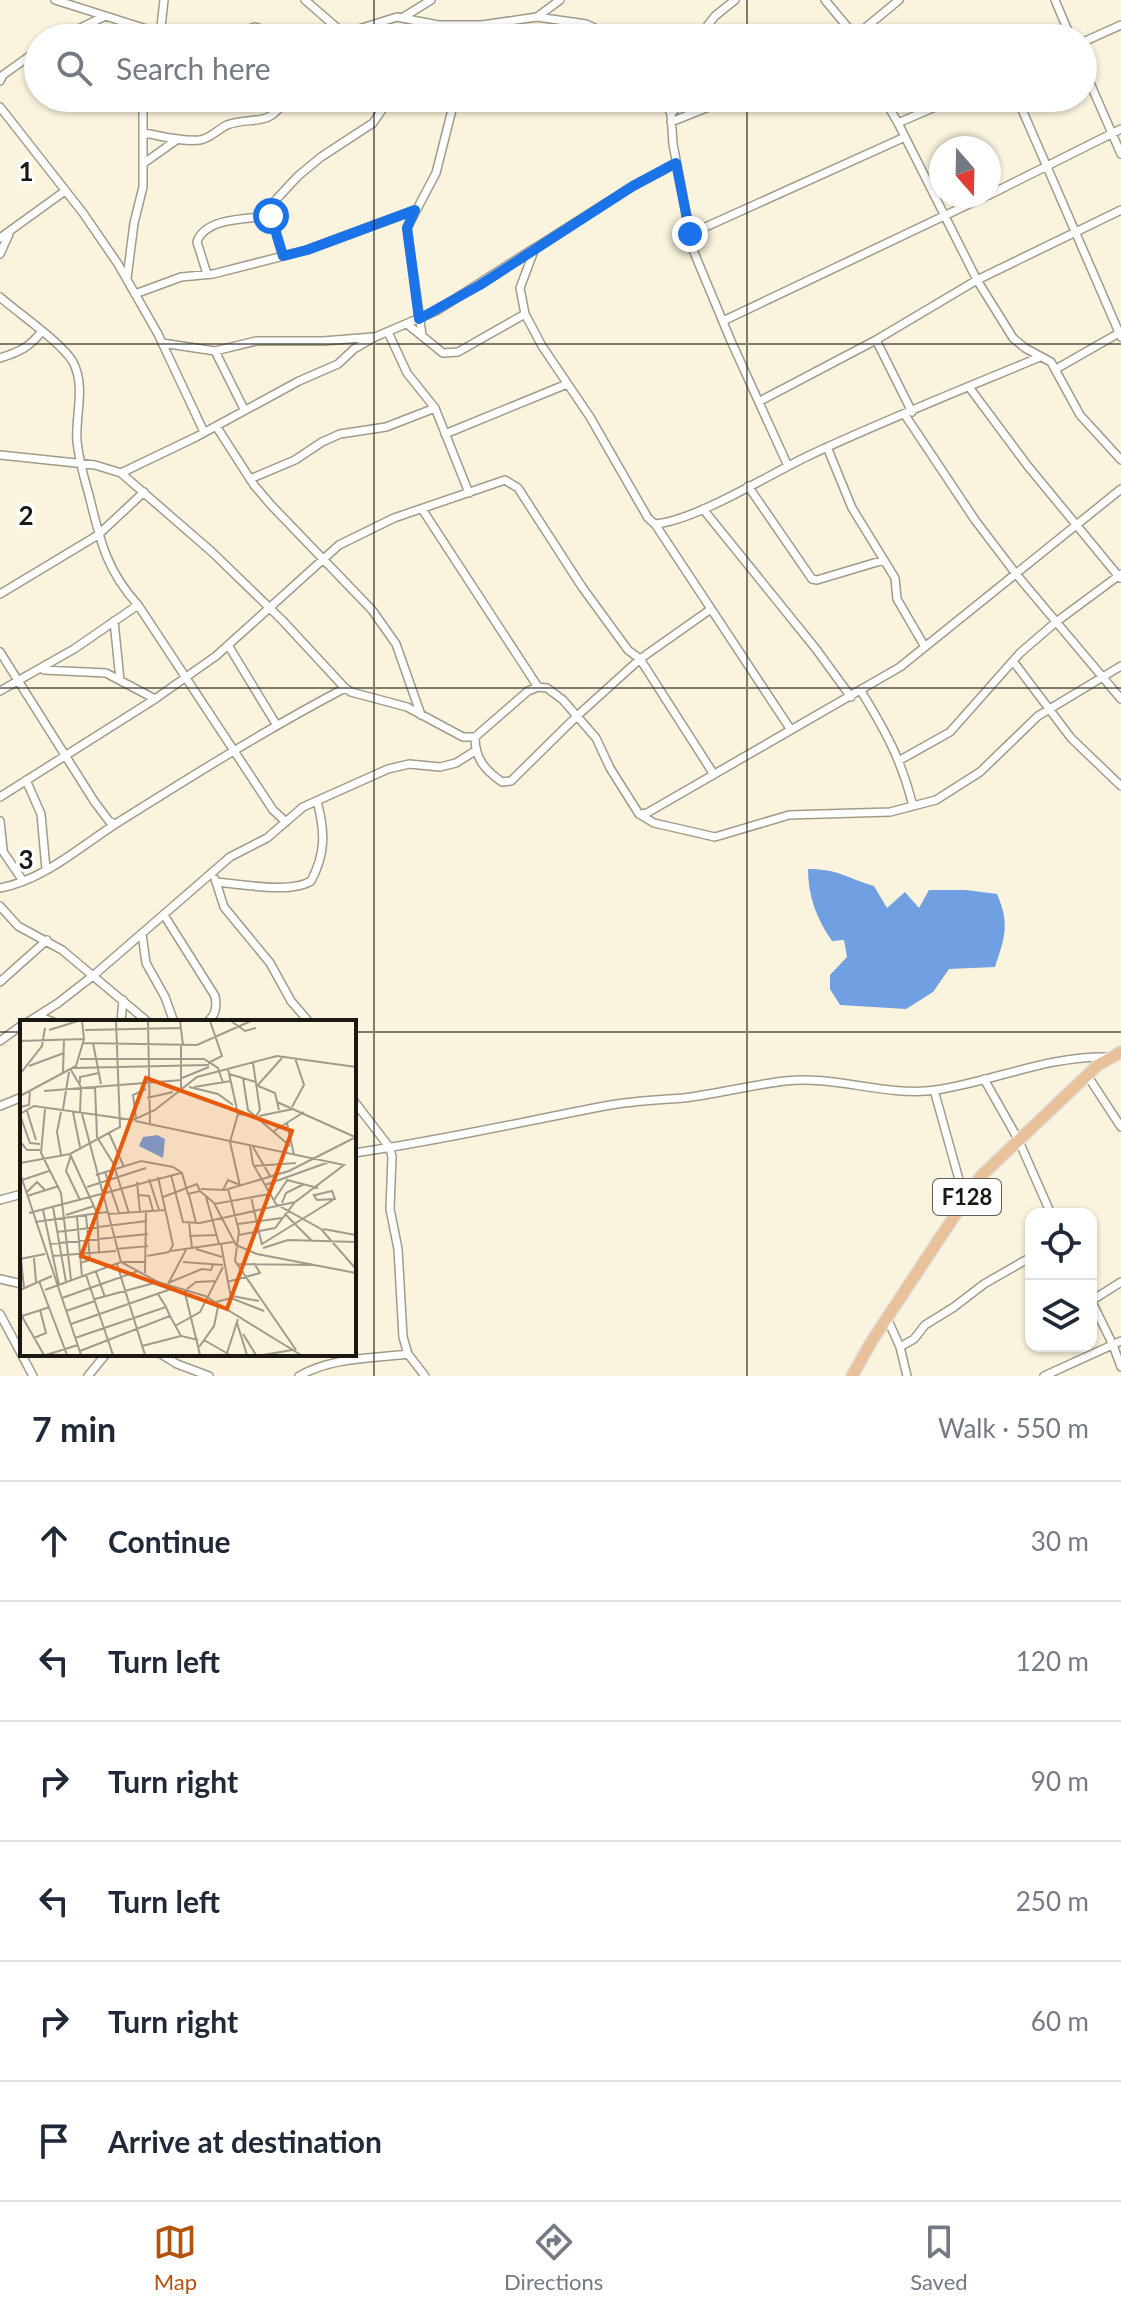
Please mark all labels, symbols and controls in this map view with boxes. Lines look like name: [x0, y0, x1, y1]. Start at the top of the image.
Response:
search box: [24, 24, 1097, 112]
icon: search: [52, 46, 96, 90]
text: Search here: [116, 50, 271, 86]
north arrow: [929, 136, 1001, 208]
text: 1: [18, 155, 34, 187]
route start: [253, 198, 289, 234]
route end: [672, 216, 708, 252]
text: 2: [18, 499, 34, 531]
text: 3: [18, 843, 34, 875]
inset map: [20, 1020, 356, 1356]
road number: F128: [933, 1179, 1001, 1215]
map controls: [1025, 1208, 1097, 1352]
button: locate: [1025, 1208, 1097, 1280]
button: layers: [1025, 1280, 1097, 1352]
text: 7 min: [32, 1408, 116, 1449]
text: Walk · 550 m: [938, 1412, 1089, 1444]
icon: ahead: [32, 1519, 76, 1563]
text: Continue: [108, 1523, 231, 1559]
text: 30 m: [1031, 1525, 1089, 1557]
icon: left: [32, 1639, 76, 1683]
text: Turn left: [108, 1643, 220, 1679]
text: 120 m: [1016, 1645, 1089, 1677]
icon: right: [32, 1759, 76, 1803]
text: Turn right: [108, 1763, 238, 1799]
text: 90 m: [1031, 1765, 1089, 1797]
icon: left: [32, 1879, 76, 1923]
text: Turn left: [108, 1883, 220, 1919]
text: 250 m: [1016, 1885, 1089, 1917]
icon: right: [32, 1999, 76, 2043]
text: Turn right: [108, 2003, 238, 2039]
text: 60 m: [1031, 2005, 1089, 2037]
icon: arrive: [32, 2119, 76, 2163]
text: Arrive at destination: [108, 2123, 382, 2159]
tab: Map: [153, 2220, 197, 2295]
tab: Directions: [504, 2220, 603, 2295]
tab: Saved: [910, 2220, 968, 2295]

